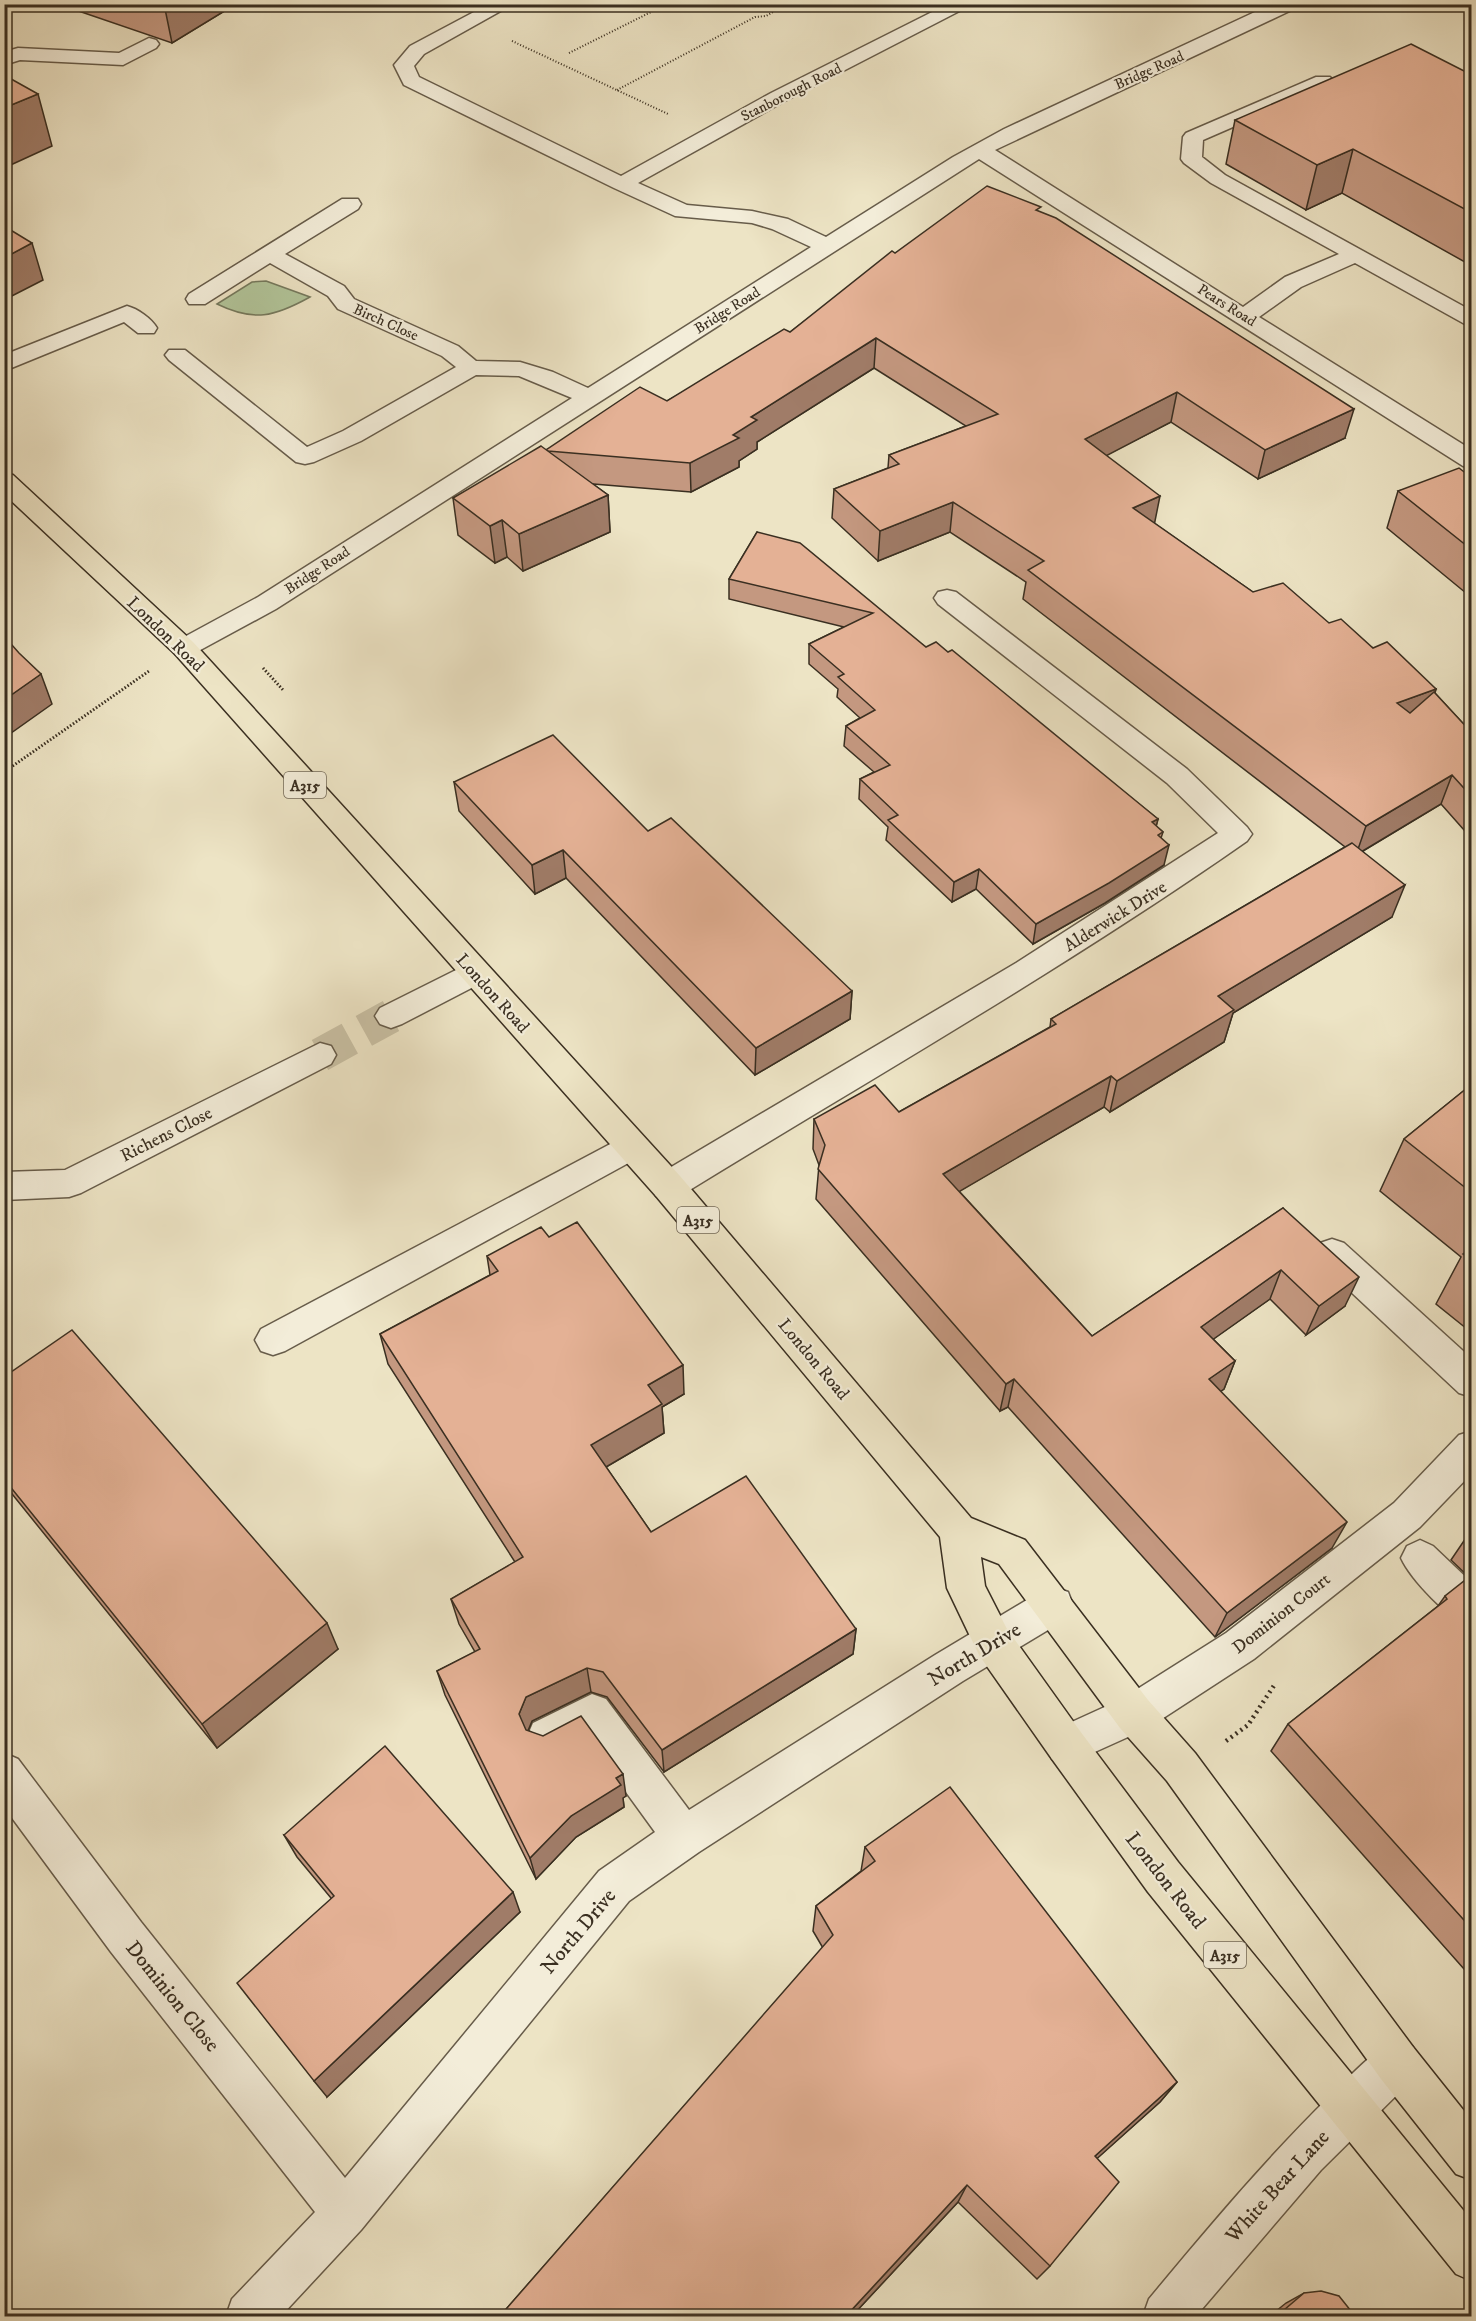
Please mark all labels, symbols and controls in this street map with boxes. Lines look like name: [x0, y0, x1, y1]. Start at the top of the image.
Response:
street label: Bridge Road: [1111, 46, 1187, 94]
street label: Stanborough Road: [738, 59, 845, 126]
street label: Pears Road: [1194, 280, 1260, 331]
street label: Bridge Road: [691, 282, 764, 338]
street label: Birch Close: [350, 300, 421, 345]
street label: Bridge Road: [281, 542, 354, 599]
street label: London Road: [122, 592, 209, 677]
road number: A315: [284, 772, 326, 798]
street label: Alderwick Drive: [1060, 877, 1171, 957]
street label: London Road: [451, 949, 534, 1038]
street label: Richens Close: [117, 1102, 216, 1167]
road number: A315: [677, 1207, 719, 1233]
street label: London Road: [773, 1315, 854, 1405]
street label: Dominion Court: [1228, 1569, 1335, 1659]
street label: North Drive: [923, 1617, 1026, 1693]
street label: London Road: [1119, 1827, 1211, 1935]
street label: North Drive: [535, 1883, 622, 1980]
street label: Dominion Close: [120, 1936, 225, 2058]
road number: A315: [1204, 1942, 1246, 1968]
street label: White Bear Lane: [1220, 2125, 1335, 2249]

